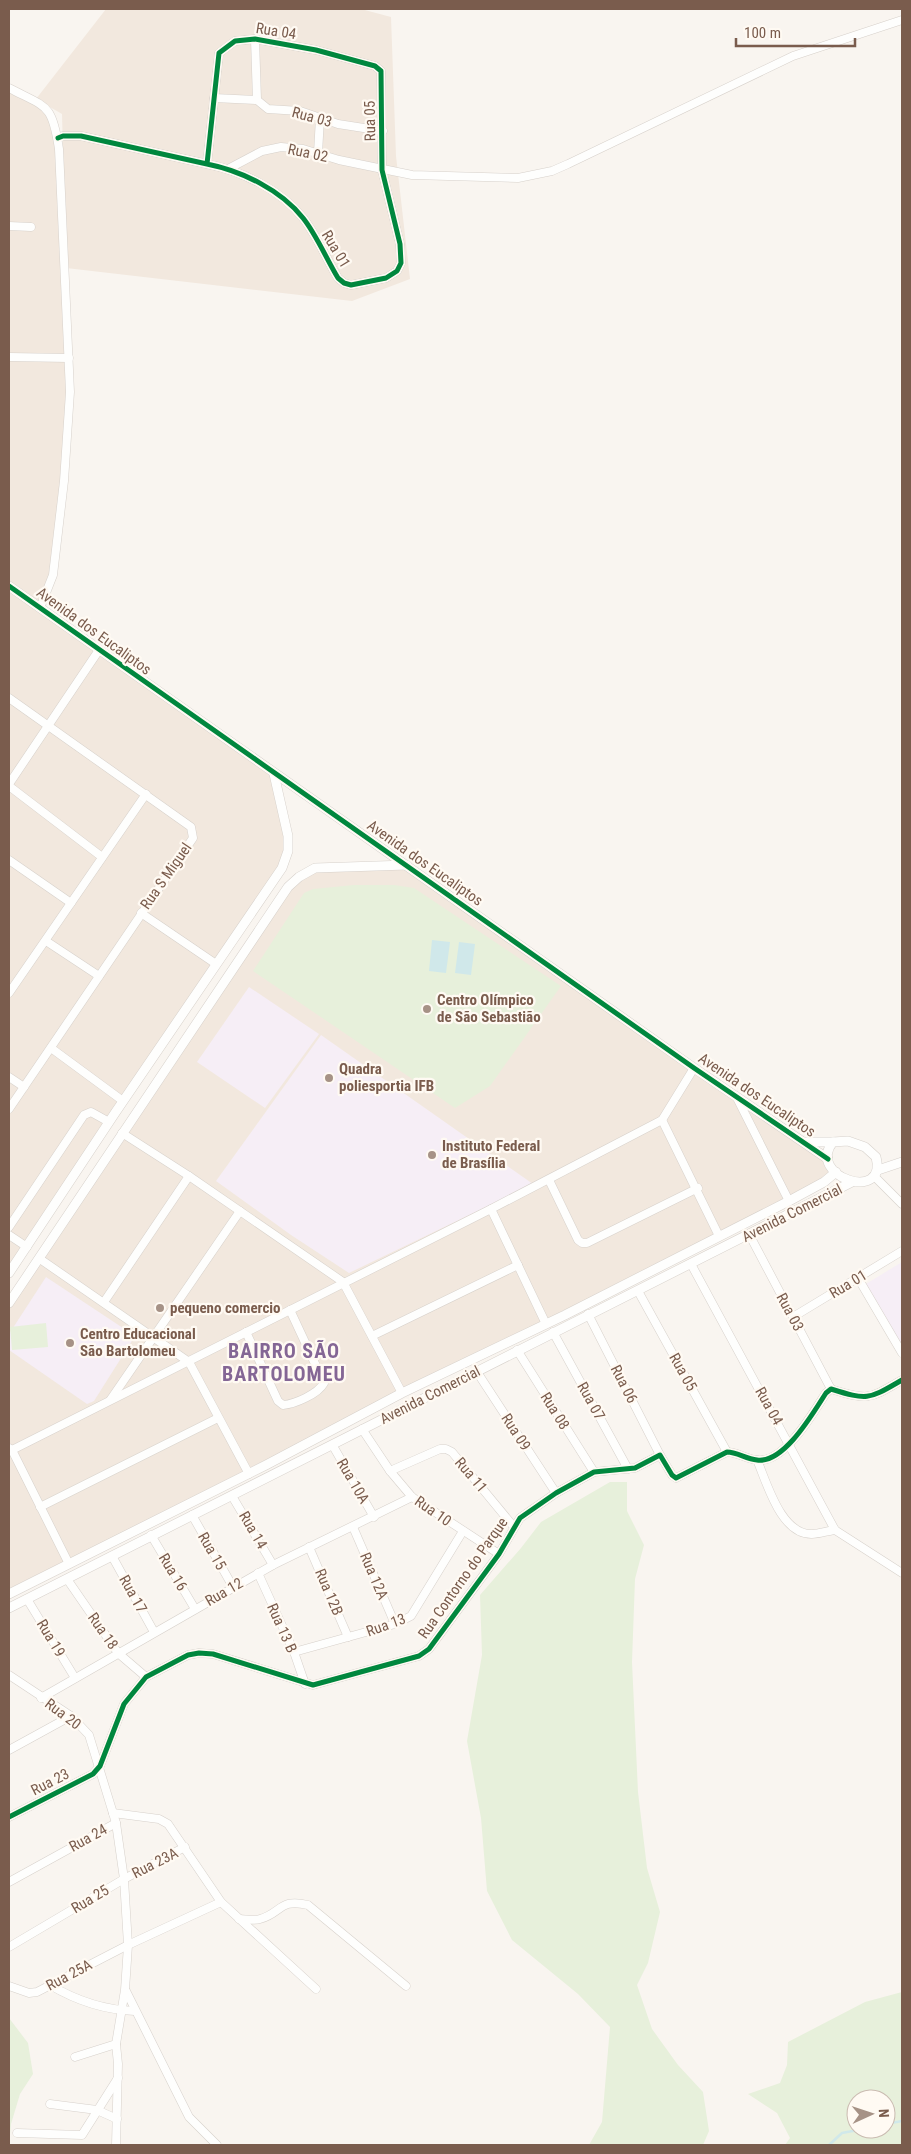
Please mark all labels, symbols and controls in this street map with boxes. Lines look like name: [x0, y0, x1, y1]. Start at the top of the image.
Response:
scale bar: [736, 15, 855, 47]
street label: Rua 04: [255, 19, 297, 43]
text: 100 m: [744, 24, 781, 42]
street label: Rua 05: [361, 101, 379, 141]
street label: Rua 03: [290, 103, 334, 131]
street label: Rua 02: [286, 140, 330, 166]
street label: Rua 01: [318, 227, 354, 271]
street label: Avenida dos Eucaliptos: [33, 583, 155, 679]
street label: Avenida dos Eucaliptos: [364, 816, 487, 910]
street label: Rua S Miguel: [137, 839, 195, 913]
place label: Centro Olímpico de São Sebastião: [437, 991, 541, 1026]
marker: Centro Olímpico de São Sebastião: [421, 1003, 433, 1015]
street label: Avenida dos Eucaliptos: [695, 1049, 819, 1141]
place label: Quadra poliesportia IFB: [339, 1060, 434, 1095]
marker: Quadra poliesportia IFB: [323, 1072, 335, 1084]
place label: Instituto Federal de Brasília: [442, 1137, 540, 1172]
marker: Instituto Federal de Brasília: [426, 1149, 438, 1161]
street label: Avenida Comercial: [739, 1180, 845, 1246]
street label: Rua 01: [826, 1266, 870, 1302]
street label: Rua 03: [773, 1290, 807, 1334]
place label: pequeno comercio: [170, 1299, 281, 1317]
marker: pequeno comercio: [154, 1302, 166, 1314]
place label: Centro Educacional São Bartolomeu: [80, 1325, 196, 1360]
marker: Centro Educacional São Bartolomeu: [64, 1337, 76, 1349]
district label: BAIRRO SÃO BARTOLOMEU: [222, 1339, 346, 1386]
street label: Rua 05: [665, 1350, 701, 1394]
street label: Avenida Comercial: [377, 1362, 483, 1428]
street label: Rua 06: [607, 1362, 641, 1406]
street label: Rua 07: [573, 1379, 609, 1423]
street label: Rua 04: [751, 1384, 787, 1428]
street label: Rua 08: [537, 1389, 573, 1433]
street label: Rua 09: [497, 1410, 535, 1454]
street label: Rua 11: [451, 1454, 491, 1496]
street label: Rua 10A: [333, 1455, 373, 1507]
street label: Rua 10: [411, 1492, 455, 1530]
street label: Rua 14: [235, 1508, 271, 1552]
street label: Rua Contorno do Parque: [414, 1514, 512, 1642]
street label: Rua 15: [194, 1529, 230, 1573]
street label: Rua 16: [155, 1550, 191, 1594]
street label: Rua 12A: [356, 1550, 392, 1603]
street label: Rua 12B: [311, 1566, 347, 1618]
street label: Rua 17: [115, 1572, 151, 1616]
street label: Rua 12: [202, 1574, 246, 1610]
street label: Rua 13 B: [263, 1600, 301, 1656]
street label: Rua 18: [84, 1609, 122, 1653]
street label: Rua 13: [364, 1610, 408, 1640]
street label: Rua 19: [33, 1616, 69, 1660]
street label: Rua 20: [41, 1695, 85, 1733]
street label: Rua 23: [28, 1765, 72, 1799]
street label: Rua 24: [66, 1820, 110, 1856]
street label: Rua 23A: [129, 1844, 181, 1882]
street label: Rua 25: [68, 1881, 112, 1917]
street label: Rua 25A: [43, 1955, 95, 1995]
north arrow: [846, 2089, 896, 2139]
text: N: [876, 2109, 892, 2118]

